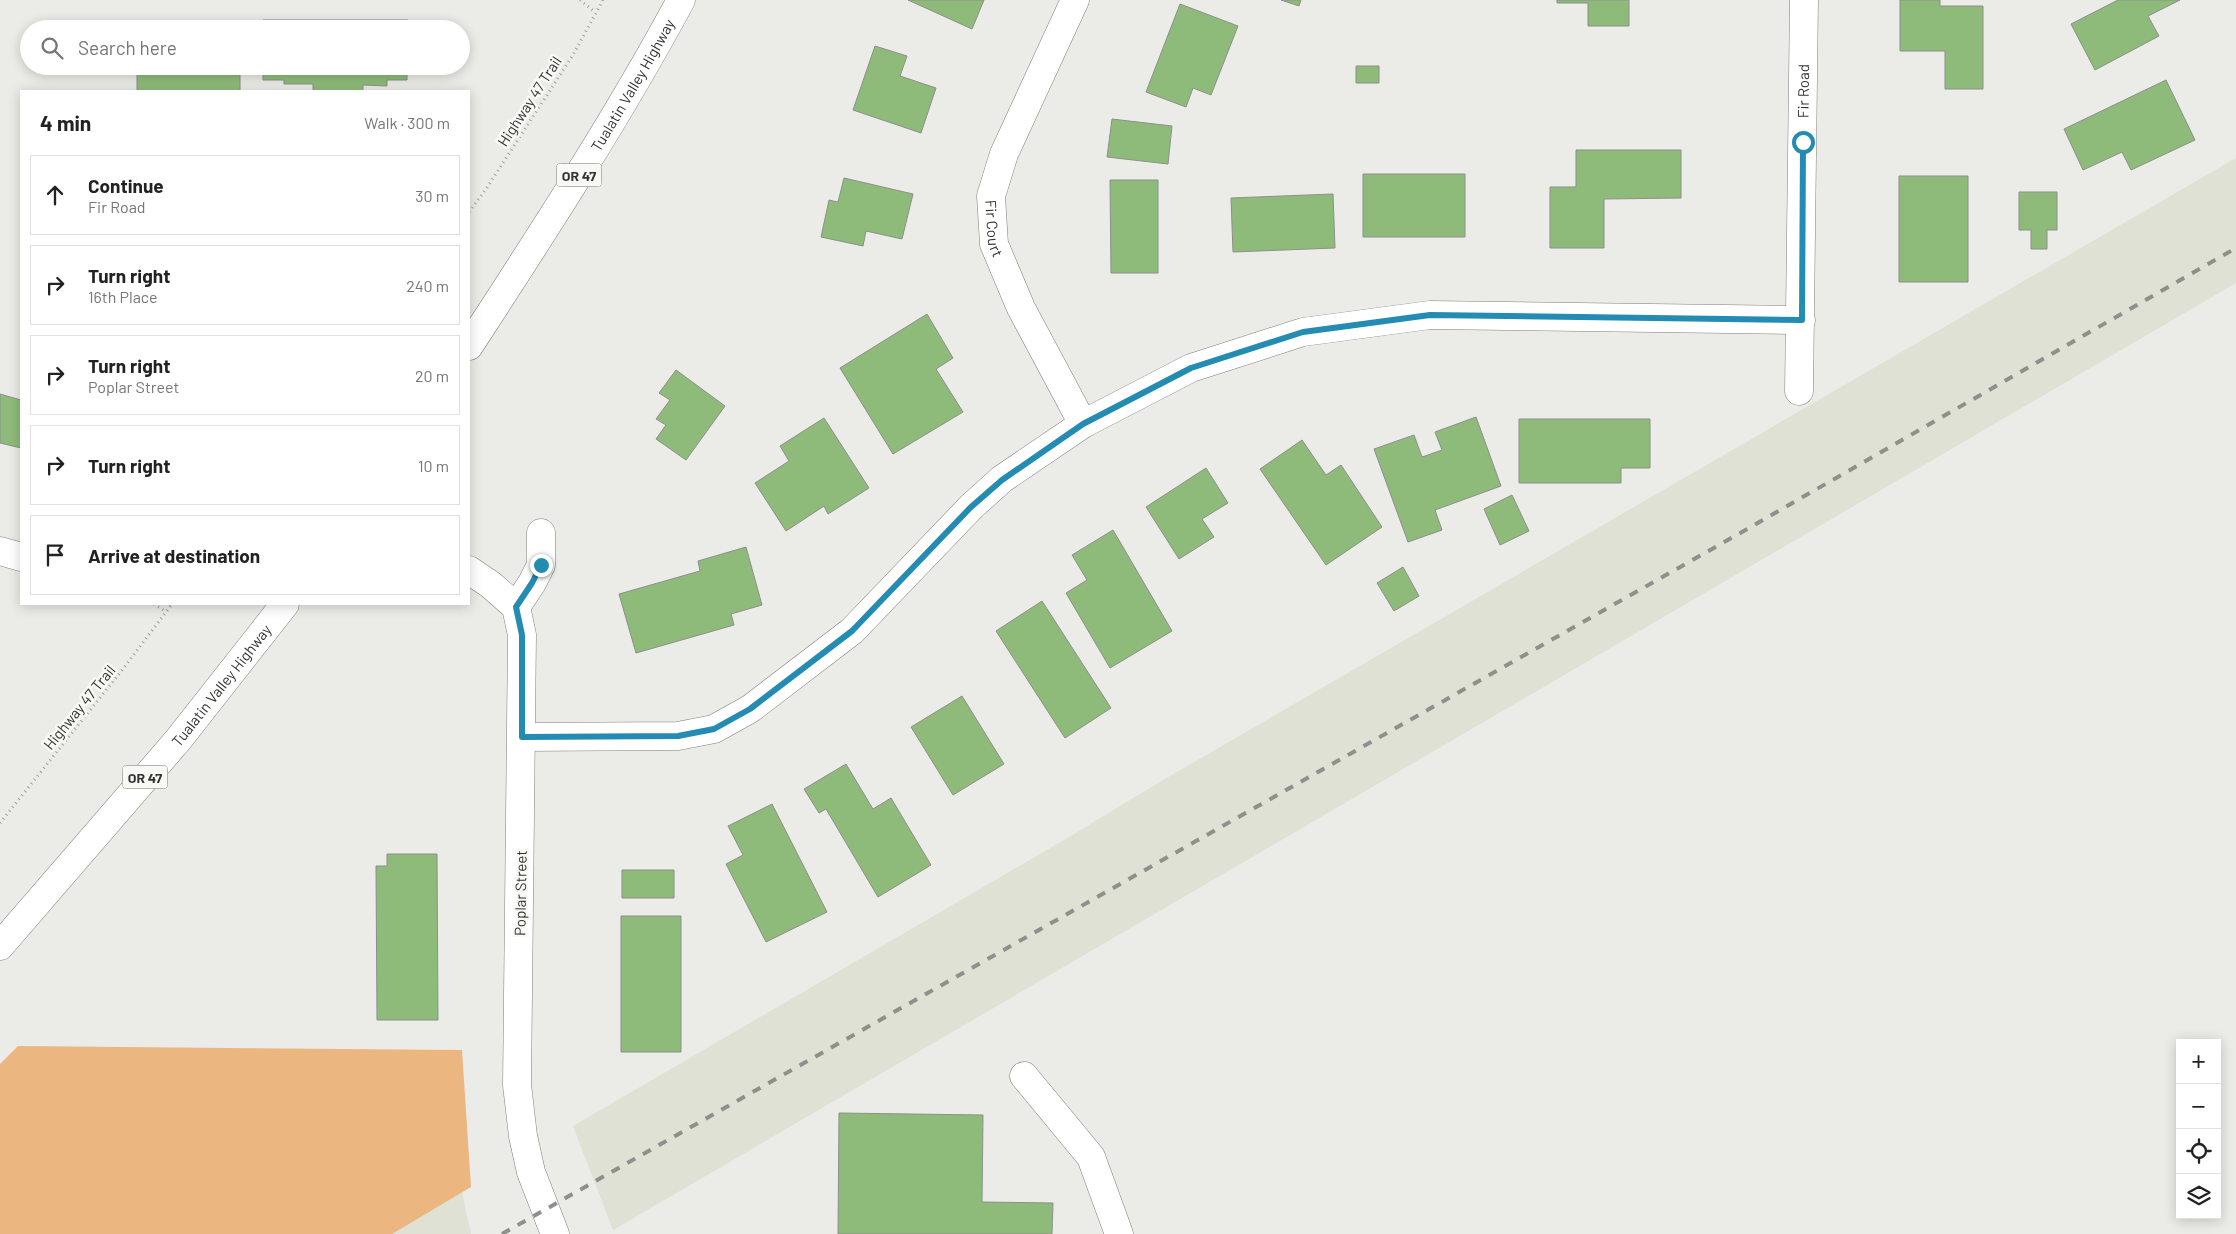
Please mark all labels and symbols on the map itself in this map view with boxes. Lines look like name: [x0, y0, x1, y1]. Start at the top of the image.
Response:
street label: Tualatin Valley Highway: [587, 16, 678, 154]
street label: Highway 47 Trail: [493, 53, 565, 149]
street label: Fir Road: [1793, 64, 1812, 118]
route start: [1792, 131, 1815, 154]
road number: OR 47: [556, 164, 602, 186]
street label: Fir Court: [982, 199, 1007, 259]
route end: [530, 554, 553, 577]
street label: Tualatin Valley Highway: [168, 620, 275, 750]
street label: Highway 47 Trail: [39, 661, 119, 753]
road number: OR 47: [122, 766, 168, 789]
street label: Poplar Street: [510, 850, 530, 936]

